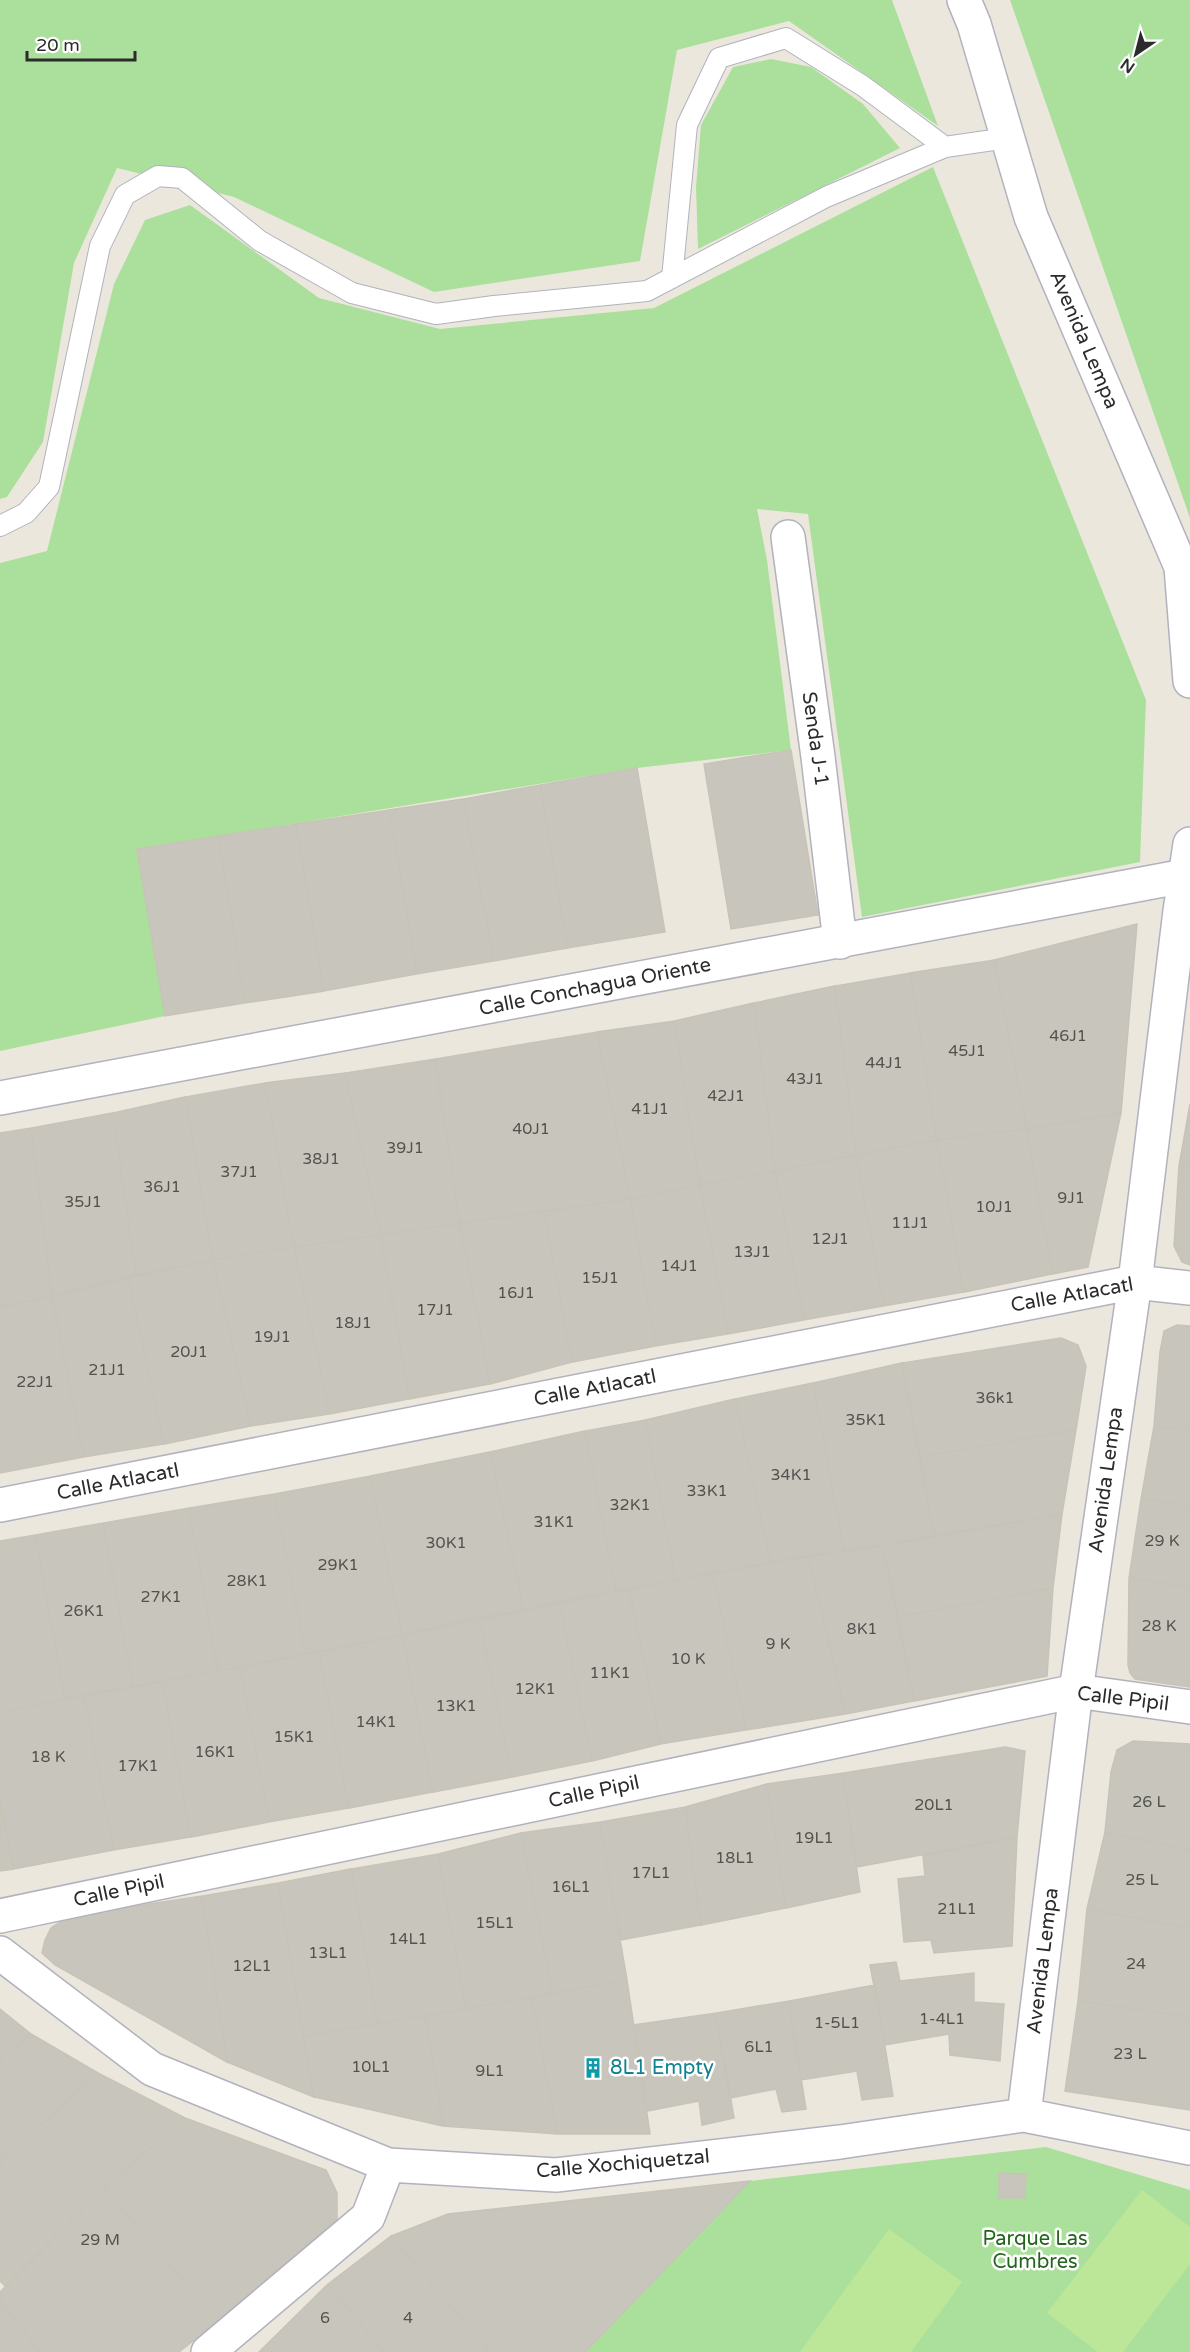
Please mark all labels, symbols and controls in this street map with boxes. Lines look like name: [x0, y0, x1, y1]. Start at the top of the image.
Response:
scale bar: [27, 24, 135, 62]
north arrow: [1106, 24, 1166, 84]
text: 20 m: [36, 34, 80, 56]
text: N: [1117, 54, 1139, 77]
street label: Avenida Lempa: [1044, 268, 1124, 412]
street label: Senda J-1: [797, 690, 833, 788]
street label: Calle Conchagua Oriente: [477, 953, 713, 1021]
house number: 46J1: [1049, 1026, 1087, 1046]
house number: 45J1: [948, 1041, 986, 1061]
house number: 44J1: [865, 1053, 903, 1073]
house number: 43J1: [786, 1069, 824, 1089]
house number: 42J1: [707, 1086, 745, 1106]
house number: 41J1: [631, 1099, 669, 1119]
house number: 40J1: [512, 1119, 550, 1139]
house number: 39J1: [386, 1138, 424, 1158]
house number: 38J1: [302, 1149, 340, 1169]
house number: 37J1: [220, 1162, 258, 1182]
house number: 36J1: [143, 1177, 181, 1197]
house number: 9J1: [1057, 1188, 1085, 1208]
house number: 35J1: [64, 1192, 102, 1212]
house number: 10J1: [975, 1197, 1013, 1217]
house number: 11J1: [891, 1213, 929, 1233]
house number: 12J1: [811, 1229, 849, 1249]
house number: 13J1: [733, 1242, 771, 1262]
house number: 14J1: [660, 1256, 698, 1276]
house number: 15J1: [581, 1268, 619, 1288]
street label: Calle Atlacatl: [1009, 1272, 1135, 1318]
house number: 16J1: [497, 1283, 535, 1303]
house number: 17J1: [416, 1300, 454, 1320]
house number: 18J1: [334, 1313, 372, 1333]
house number: 19J1: [253, 1327, 291, 1347]
house number: 20J1: [170, 1342, 208, 1362]
house number: 21J1: [88, 1360, 126, 1380]
street label: Calle Atlacatl: [532, 1364, 658, 1412]
house number: 22J1: [16, 1372, 54, 1392]
house number: 36k1: [976, 1388, 1014, 1408]
street label: Avenida Lempa: [1084, 1405, 1128, 1555]
house number: 35K1: [846, 1410, 886, 1430]
street label: Calle Atlacatl: [55, 1458, 181, 1506]
house number: 34K1: [771, 1465, 811, 1485]
house number: 33K1: [687, 1481, 727, 1501]
house number: 32K1: [610, 1495, 650, 1515]
house number: 31K1: [534, 1512, 574, 1532]
house number: 29 K: [1145, 1531, 1180, 1551]
house number: 30K1: [426, 1533, 466, 1553]
house number: 29K1: [318, 1555, 358, 1575]
house number: 28K1: [227, 1571, 267, 1591]
house number: 27K1: [141, 1587, 181, 1607]
house number: 26K1: [64, 1601, 104, 1621]
house number: 28 K: [1142, 1616, 1177, 1636]
house number: 8K1: [847, 1619, 877, 1639]
house number: 9 K: [766, 1634, 791, 1654]
house number: 10 K: [671, 1649, 706, 1669]
house number: 11K1: [590, 1663, 630, 1683]
house number: 12K1: [515, 1679, 555, 1699]
street label: Calle Pipil: [1076, 1681, 1170, 1717]
house number: 13K1: [436, 1696, 476, 1716]
house number: 14K1: [356, 1712, 396, 1732]
house number: 15K1: [274, 1727, 314, 1747]
house number: 16K1: [195, 1742, 235, 1762]
house number: 18 K: [31, 1747, 66, 1767]
house number: 17K1: [118, 1756, 158, 1776]
street label: Calle Pipil: [546, 1771, 642, 1813]
house number: 26 L: [1132, 1792, 1166, 1812]
house number: 20L1: [914, 1795, 954, 1815]
house number: 19L1: [794, 1828, 834, 1848]
house number: 18L1: [715, 1848, 755, 1868]
house number: 17L1: [631, 1863, 671, 1883]
street label: Calle Pipil: [71, 1870, 167, 1912]
house number: 25 L: [1125, 1870, 1159, 1890]
house number: 16L1: [551, 1877, 591, 1897]
street label: Avenida Lempa: [1022, 1886, 1064, 2036]
house number: 21L1: [937, 1899, 977, 1919]
house number: 15L1: [475, 1913, 515, 1933]
house number: 14L1: [388, 1929, 428, 1949]
house number: 13L1: [308, 1943, 348, 1963]
house number: 24: [1126, 1954, 1146, 1974]
house number: 12L1: [232, 1956, 272, 1976]
house number: 1-4L1: [919, 2009, 965, 2029]
house number: 1-5L1: [814, 2013, 860, 2033]
house number: 6L1: [744, 2037, 774, 2057]
house number: 23 L: [1113, 2044, 1147, 2064]
building icon: 8L1 Empty: [581, 2056, 605, 2080]
place label: 8L1 Empty: [610, 2056, 714, 2080]
house number: 10L1: [351, 2057, 391, 2077]
house number: 9L1: [475, 2061, 505, 2081]
street label: Calle Xochiquetzal: [535, 2144, 711, 2184]
park label: Parque Las Cumbres: [982, 2227, 1088, 2274]
house number: 29 M: [80, 2230, 120, 2250]
house number: 6: [320, 2308, 330, 2328]
house number: 4: [403, 2308, 413, 2328]

